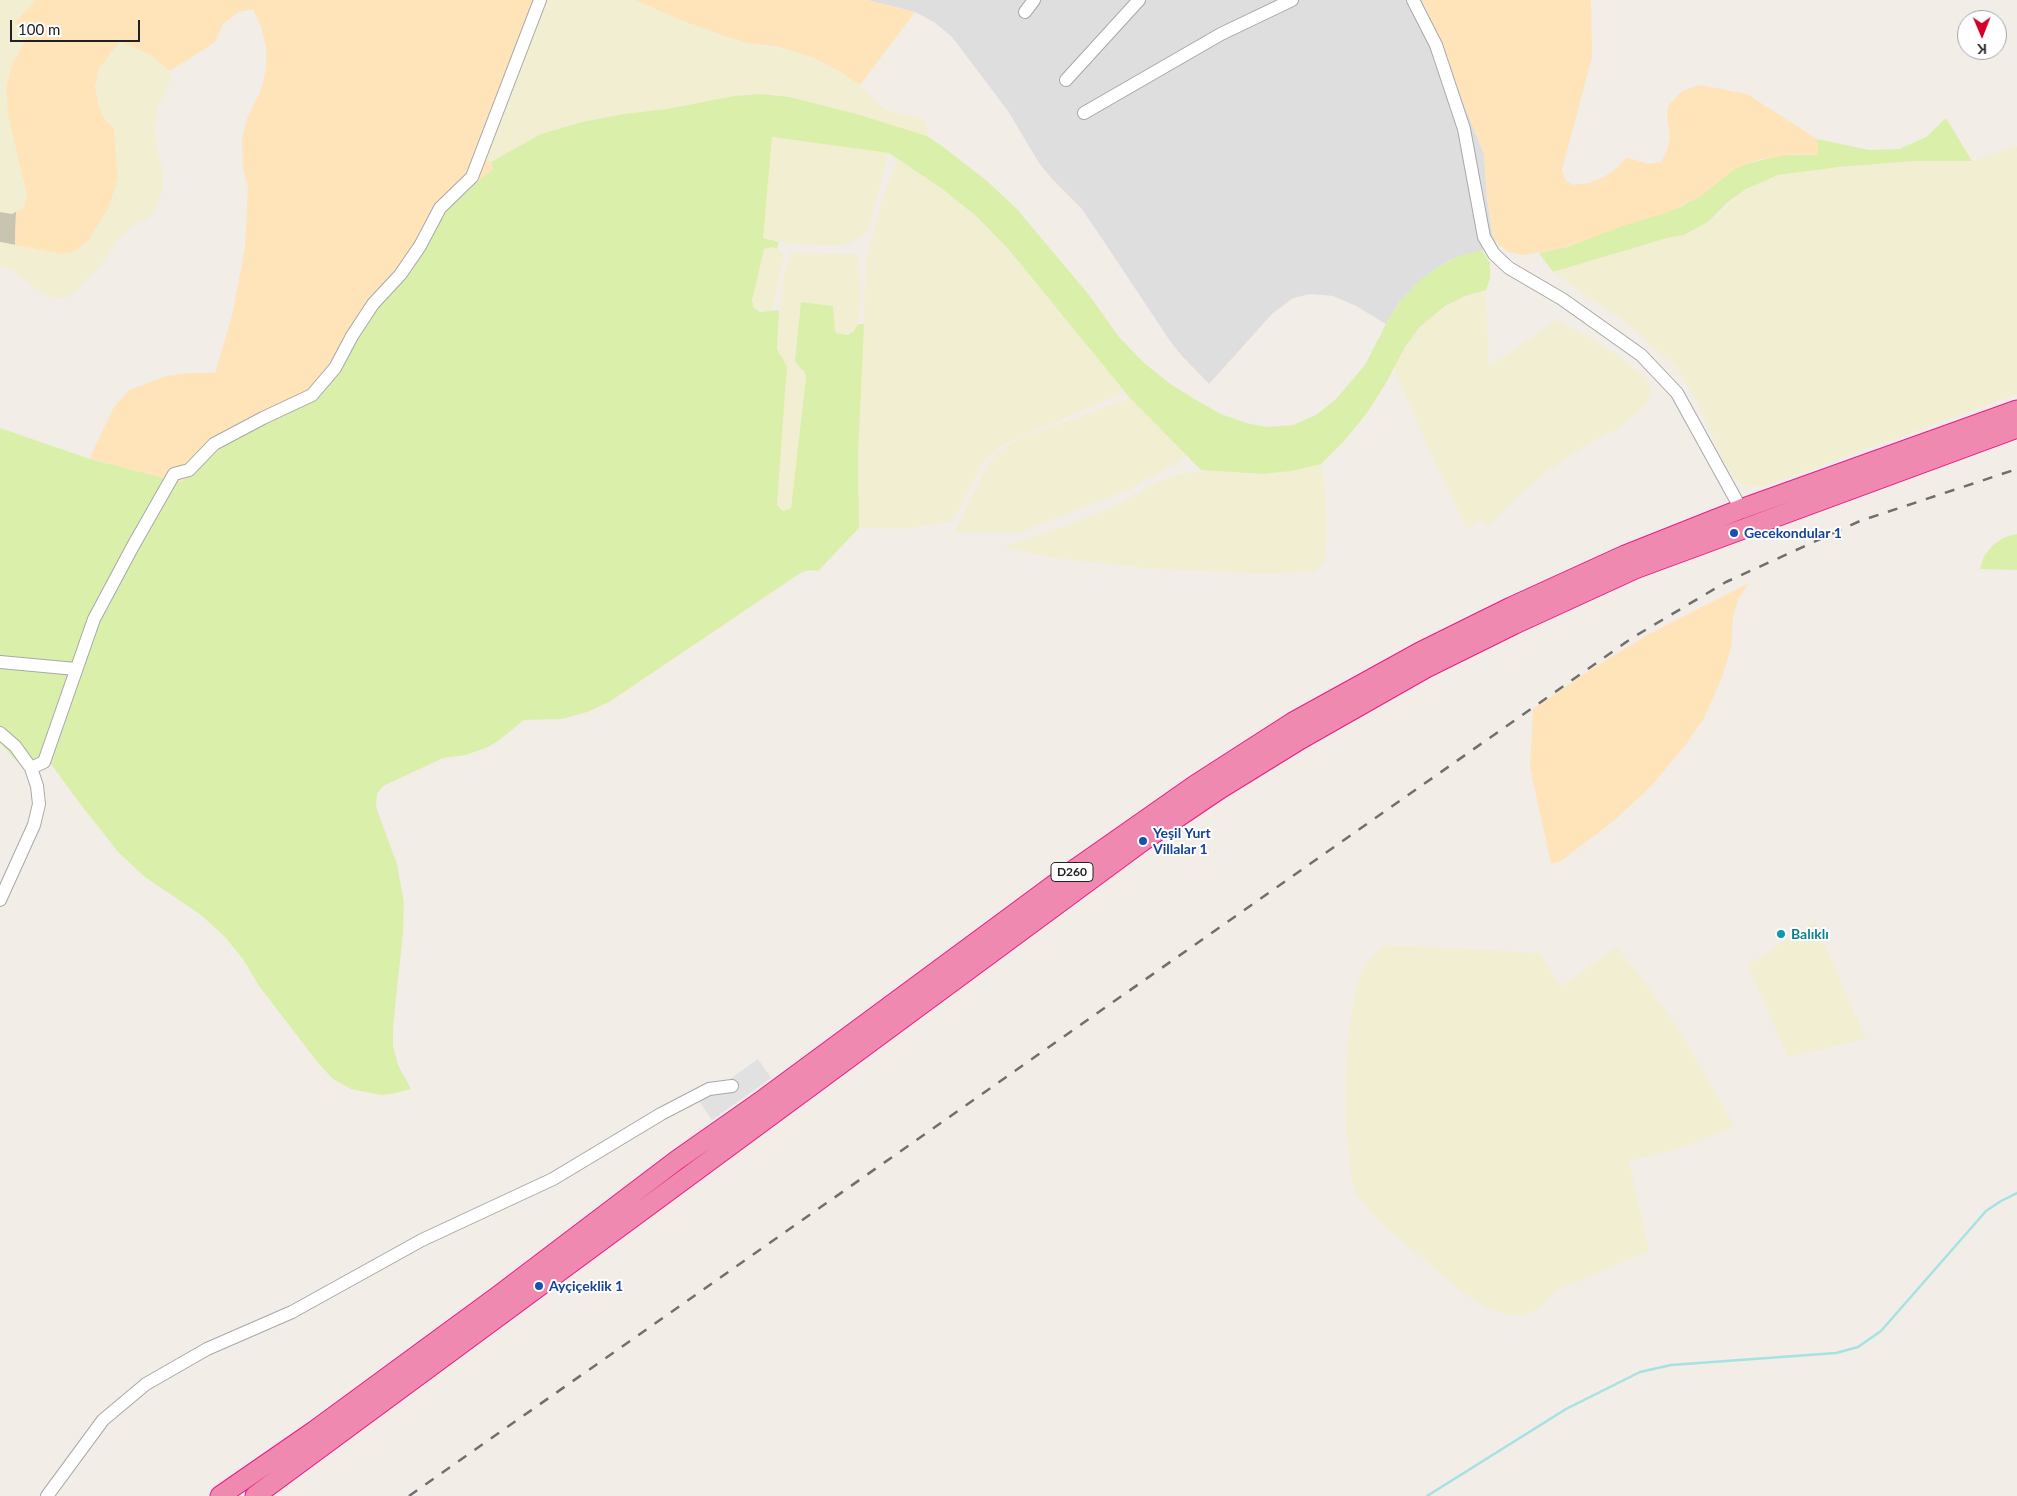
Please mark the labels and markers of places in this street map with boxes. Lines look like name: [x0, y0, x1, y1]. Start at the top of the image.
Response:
place label: Gecekondular 1: [1744, 525, 1842, 541]
marker: Gecekondular 1: [1728, 527, 1740, 539]
place label: Yeşil Yurt Villalar 1: [1153, 825, 1211, 858]
marker: Yeşil Yurt Villalar 1: [1137, 835, 1149, 847]
place label: Balıklı: [1791, 926, 1829, 942]
marker: Balıklı: [1775, 928, 1787, 940]
place label: Ayçiçeklik 1: [549, 1278, 623, 1294]
marker: Ayçiçeklik 1: [533, 1280, 545, 1292]

